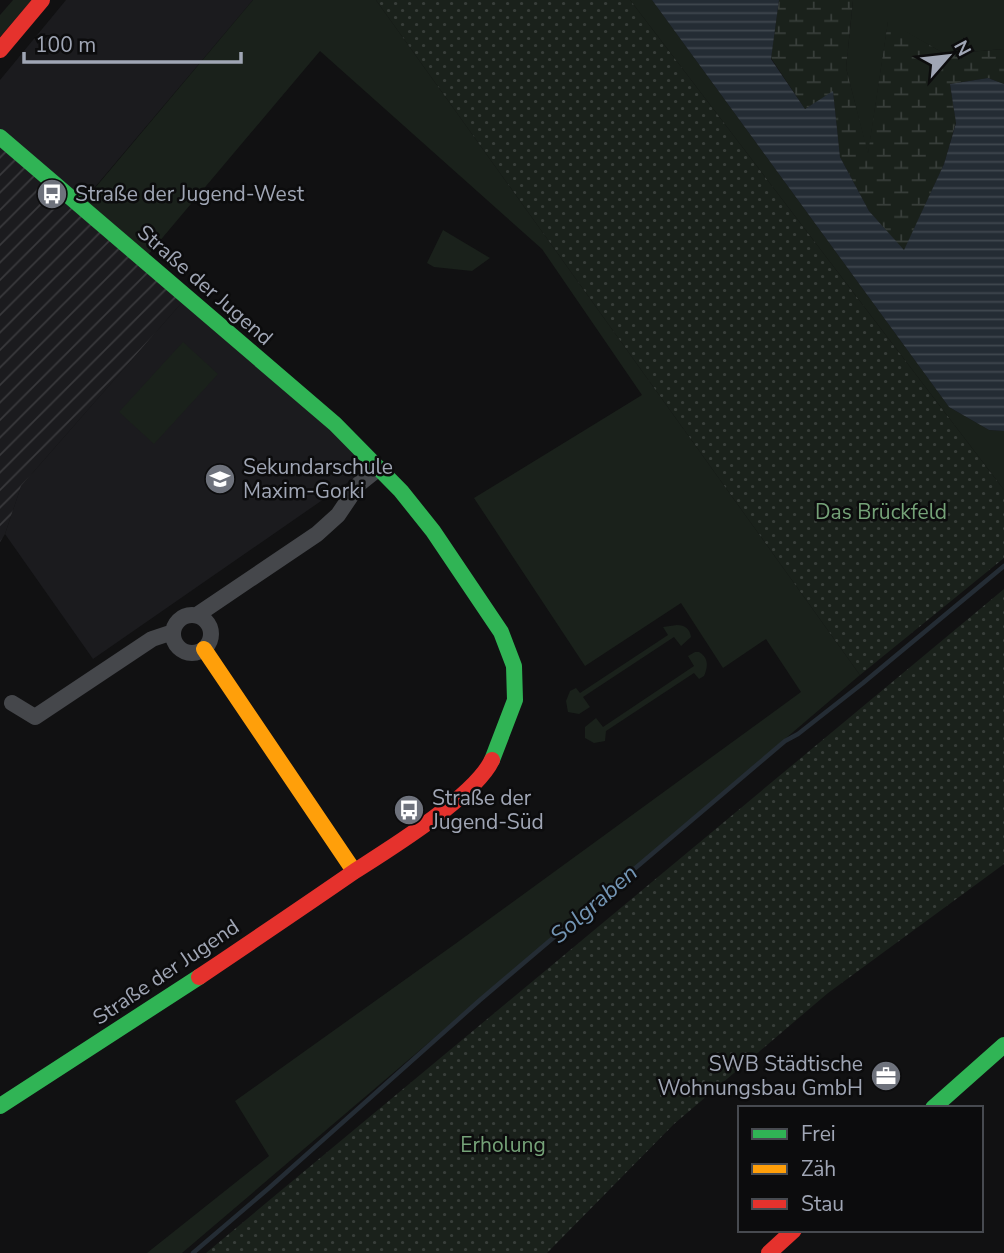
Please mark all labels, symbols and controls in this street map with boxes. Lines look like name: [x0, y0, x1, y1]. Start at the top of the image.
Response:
scale bar: [24, 21, 242, 65]
north arrow: [913, 21, 983, 91]
text: 100 m: [35, 31, 96, 59]
text: N: [947, 36, 977, 61]
bus stop icon: Straße der Jugend-West: [35, 177, 69, 211]
place label: Straße der Jugend-West: [75, 180, 305, 208]
street label: Straße der Jugend: [131, 218, 279, 352]
place label: Sekundarschule Maxim-Gorki: [243, 453, 393, 505]
school or university icon: Sekundarschule Maxim-Gorki: [203, 462, 237, 496]
park label: Das Brückfeld: [815, 498, 947, 526]
place label: Straße der Jugend-Süd: [431, 784, 544, 836]
bus stop icon: Straße der Jugend-Süd: [392, 793, 426, 827]
water label: Solgraben: [544, 857, 644, 951]
street label: Straße der Jugend: [87, 913, 245, 1031]
place label: SWB Städtische Wohnungsbau GmbH: [657, 1050, 863, 1102]
office icon: SWB Städtische Wohnungsbau GmbH: [869, 1059, 903, 1093]
legend: [738, 1106, 983, 1232]
text: Frei: [801, 1120, 836, 1148]
park label: Erholung: [460, 1131, 546, 1159]
text: Zäh: [801, 1155, 836, 1183]
text: Stau: [801, 1190, 844, 1218]

